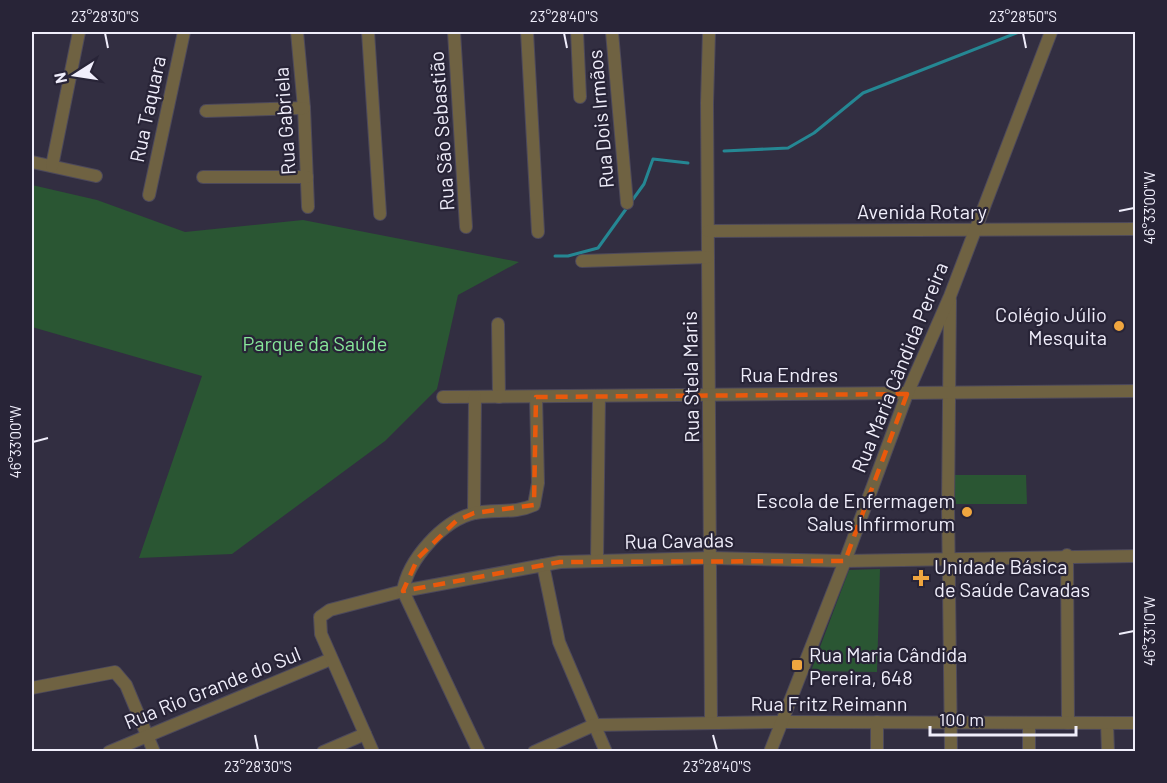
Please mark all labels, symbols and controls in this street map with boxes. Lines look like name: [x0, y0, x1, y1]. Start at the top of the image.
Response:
text: 23°28'30"S: [71, 7, 139, 25]
text: 23°28'40"S: [530, 7, 598, 25]
text: 23°28'50"S: [989, 7, 1057, 25]
north arrow: [45, 45, 105, 105]
street label: Rua Dois Irmãos: [582, 49, 618, 189]
street label: Rua São Sebastião: [423, 50, 459, 212]
street label: Rua Taquara: [124, 54, 170, 164]
street label: Rua Gabriela: [268, 66, 300, 176]
text: N: [49, 71, 70, 85]
text: 46°33'00"W: [1140, 171, 1158, 245]
street label: Avenida Rotary: [857, 199, 987, 223]
street label: Rua Maria Cândida Pereira: [846, 258, 952, 476]
place label: Colégio Júlio Mesquita: [995, 302, 1107, 349]
street label: Rua Stela Maris: [677, 311, 703, 443]
marker: Colégio Júlio Mesquita: [1112, 319, 1126, 333]
park label: Parque da Saúde: [243, 331, 387, 355]
street label: Rua Endres: [740, 362, 838, 386]
text: 46°33'00"W: [6, 405, 24, 479]
place label: Escola de Enfermagem Salus Infirmorum: [756, 488, 955, 535]
marker: Escola de Enfermagem Salus Infirmorum: [960, 505, 974, 519]
street label: Rua Cavadas: [624, 527, 734, 553]
place label: Unidade Básica de Saúde Cavadas: [934, 554, 1090, 601]
marker: Unidade Básica de Saúde Cavadas: [912, 569, 930, 587]
text: 46°33'10"W: [1140, 596, 1158, 666]
street label: Rua Rio Grande do Sul: [120, 641, 304, 733]
place label: Rua Maria Cândida Pereira, 648: [809, 642, 967, 689]
marker: Rua Maria Cândida Pereira, 648: [790, 658, 804, 672]
street label: Rua Fritz Reimann: [750, 691, 908, 715]
scale bar: [930, 699, 1076, 737]
text: 100 m: [939, 708, 984, 730]
text: 23°28'30"S: [224, 757, 292, 775]
text: 23°28'40"S: [683, 757, 751, 775]

